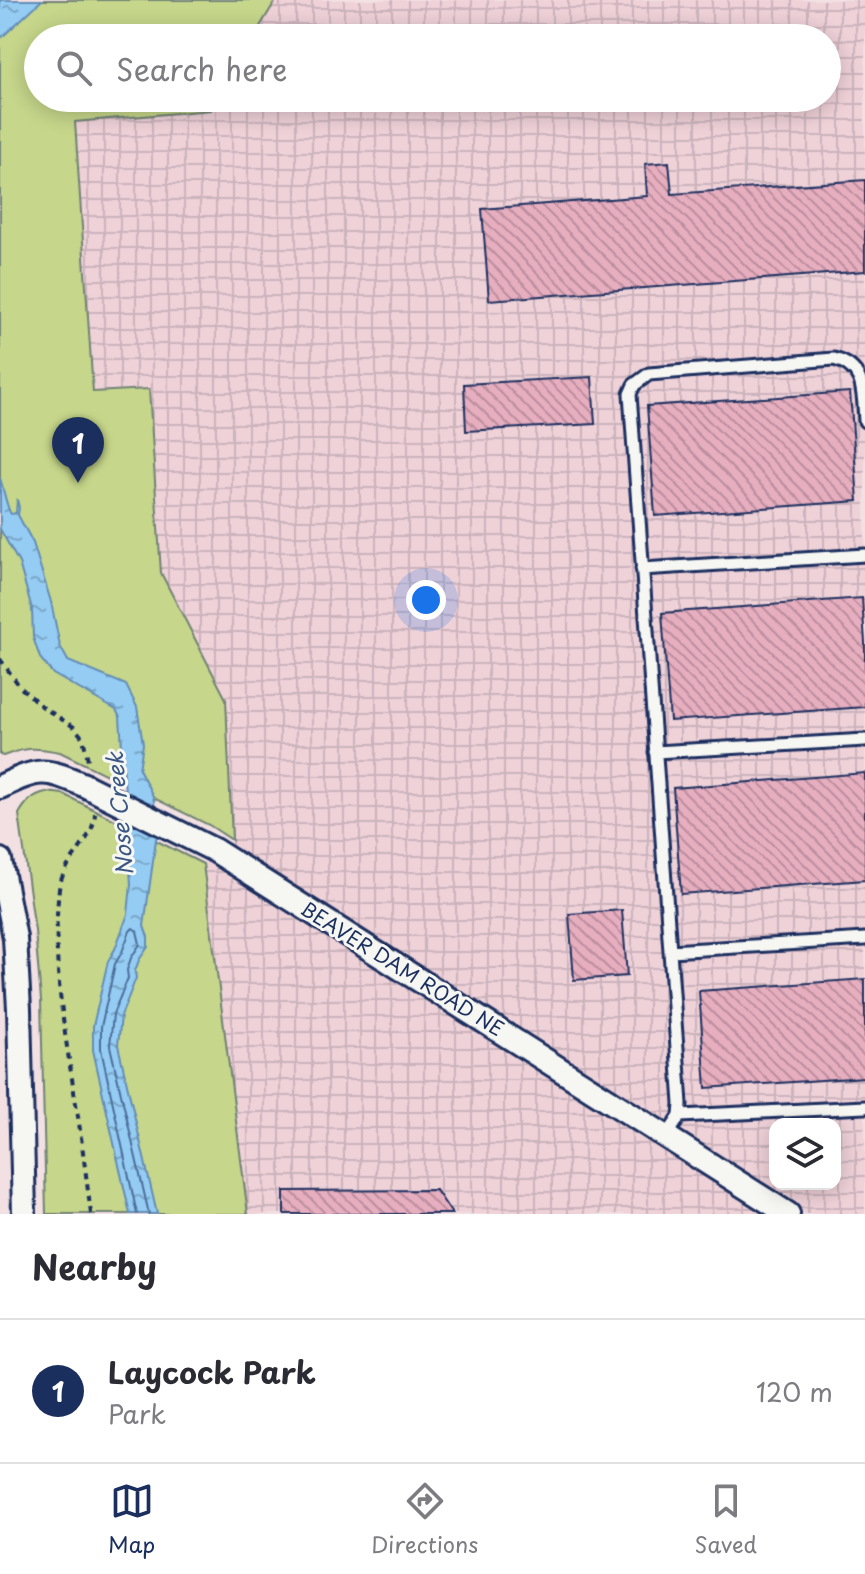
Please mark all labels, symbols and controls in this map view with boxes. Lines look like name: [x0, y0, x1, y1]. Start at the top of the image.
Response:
search box: [24, 24, 841, 112]
icon: search: [52, 46, 96, 90]
text: Search here: [116, 46, 288, 91]
pin: 1: [52, 417, 104, 483]
your location: [406, 580, 446, 620]
water label: Nose Creek: [97, 749, 140, 878]
street label: BEAVER DAM ROAD NE: [295, 893, 510, 1043]
map controls: [769, 1118, 841, 1190]
button: layers: [769, 1118, 841, 1190]
text: Nearby: [32, 1240, 157, 1292]
text: Laycock Park: [108, 1349, 316, 1394]
text: 1: [52, 1372, 64, 1411]
text: 120 m: [756, 1372, 833, 1411]
text: Park: [108, 1394, 166, 1433]
tab: Map: [108, 1479, 155, 1560]
tab: Directions: [371, 1479, 478, 1560]
tab: Saved: [694, 1479, 757, 1560]

